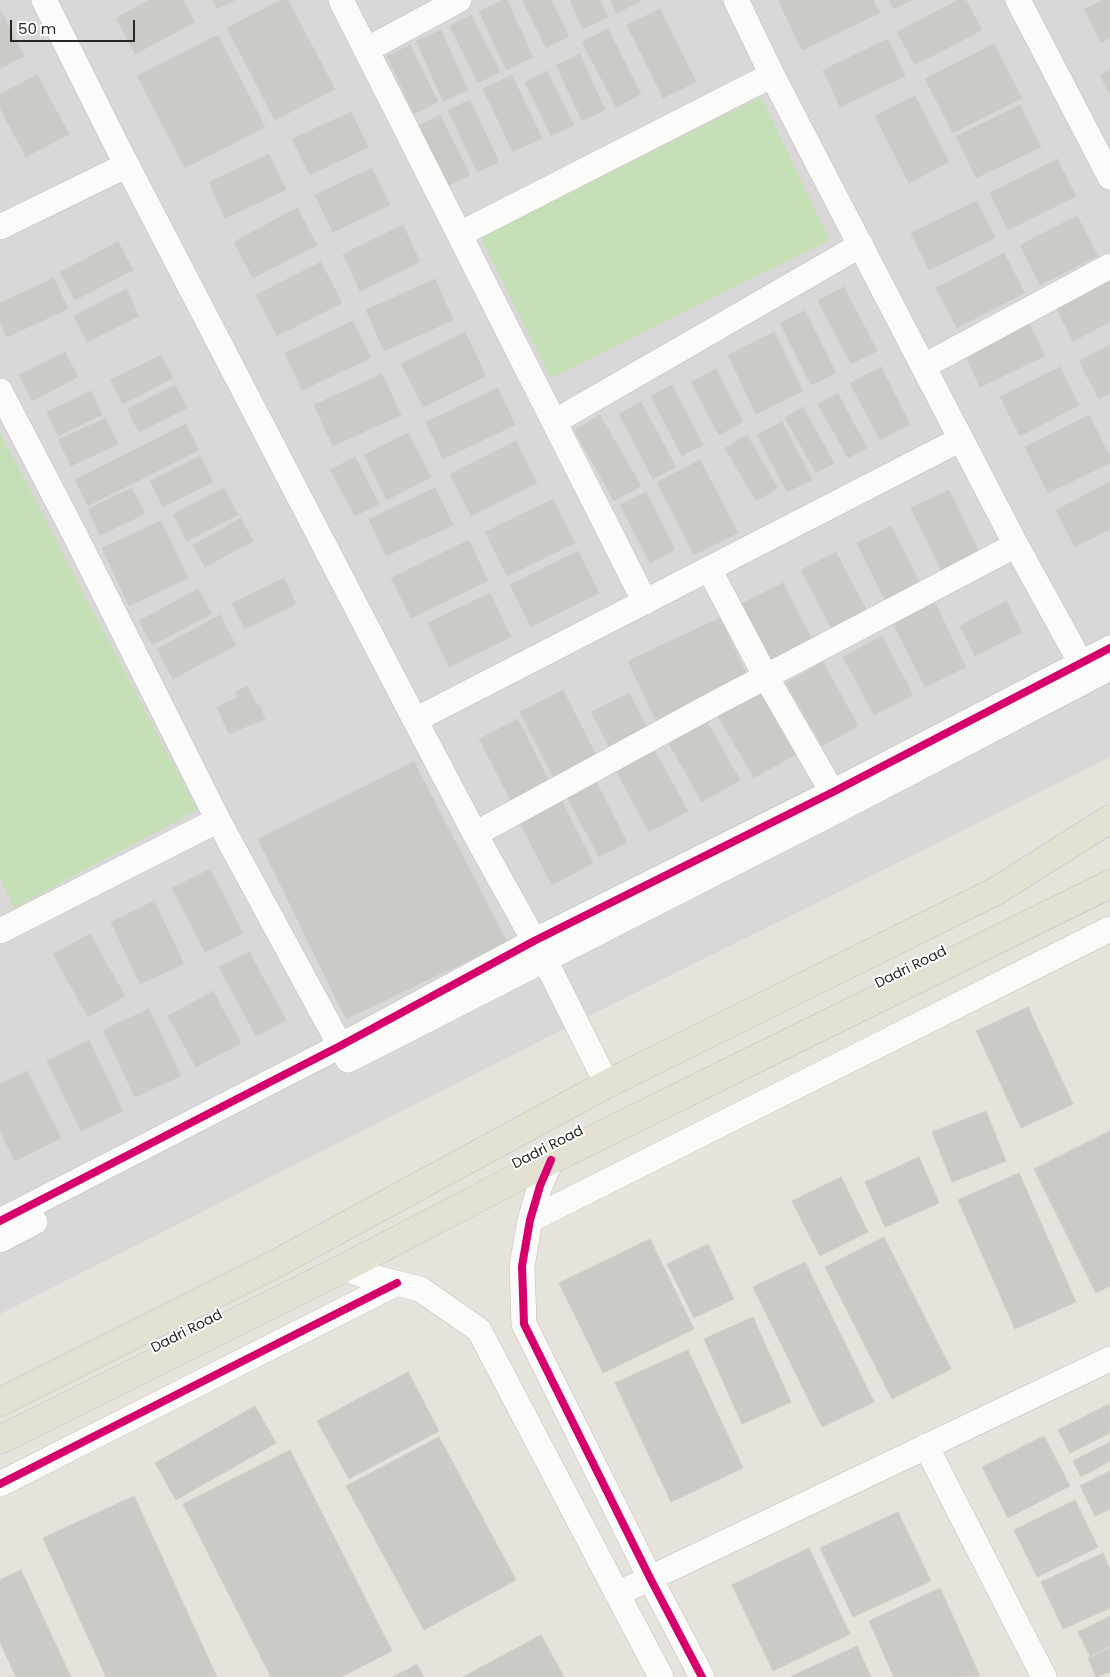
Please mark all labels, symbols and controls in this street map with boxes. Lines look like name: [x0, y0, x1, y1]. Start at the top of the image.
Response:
scale bar: [12, 10, 138, 42]
text: 50 m: [18, 18, 56, 39]
street label: Dadri Road: [872, 943, 950, 993]
street label: Dadri Road: [510, 1123, 586, 1173]
street label: Dadri Road: [149, 1307, 225, 1357]

